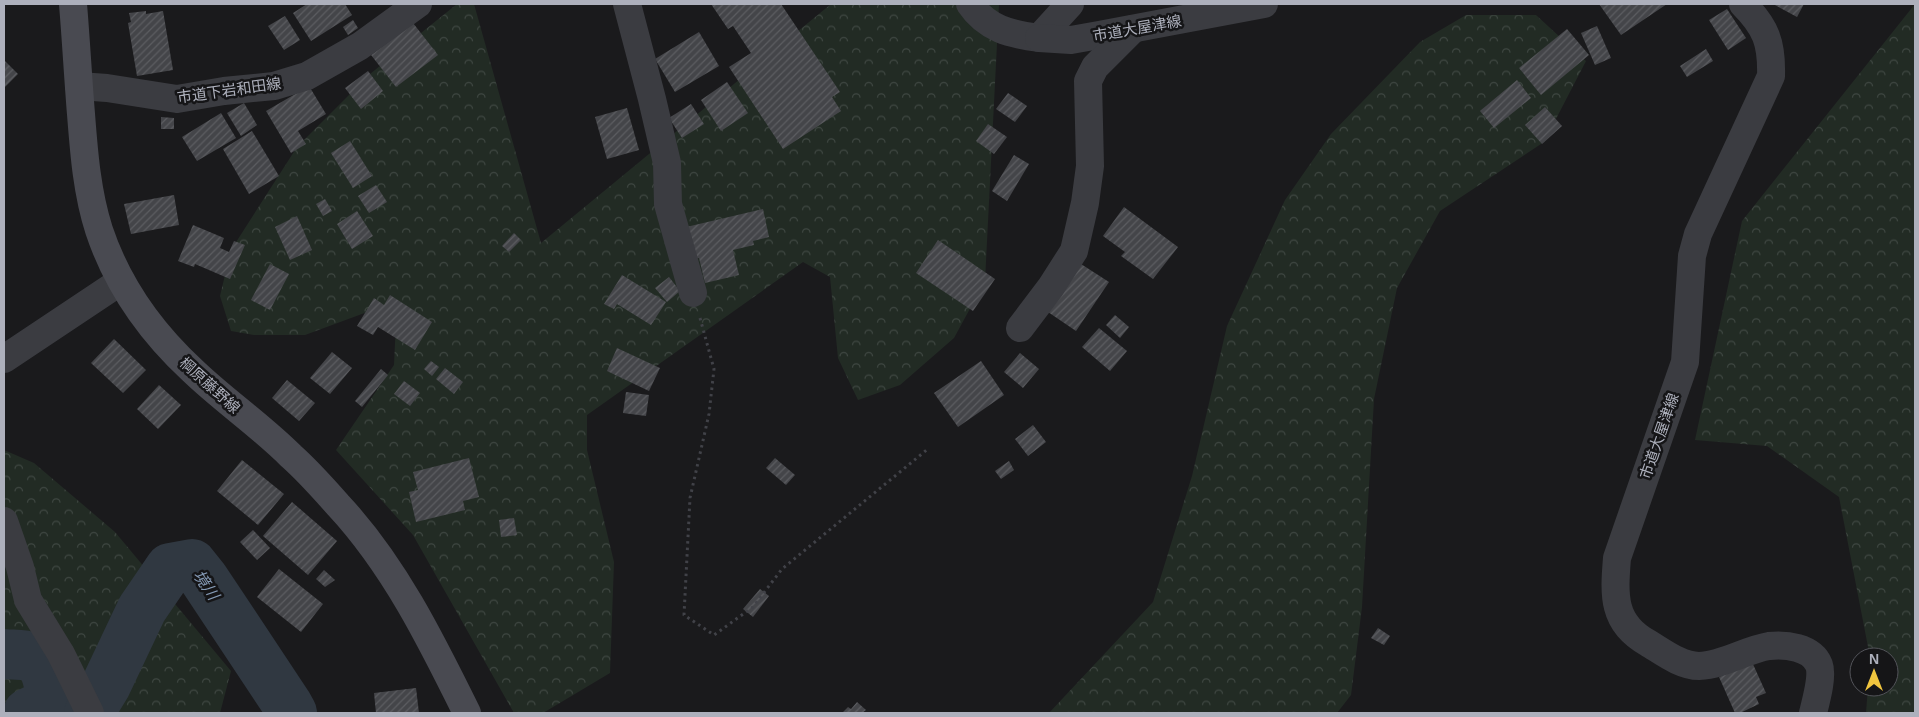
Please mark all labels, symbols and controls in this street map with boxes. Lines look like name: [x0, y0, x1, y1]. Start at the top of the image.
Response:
street label: 市道大屋津線: [1091, 12, 1183, 44]
street label: 市道下岩和田線: [176, 74, 282, 106]
street label: 棡原藤野線: [176, 354, 244, 416]
street label: 市道大屋津線: [1636, 391, 1682, 481]
water label: 境川: [190, 567, 223, 605]
north arrow: [1849, 647, 1899, 697]
text: N: [1869, 651, 1879, 667]

